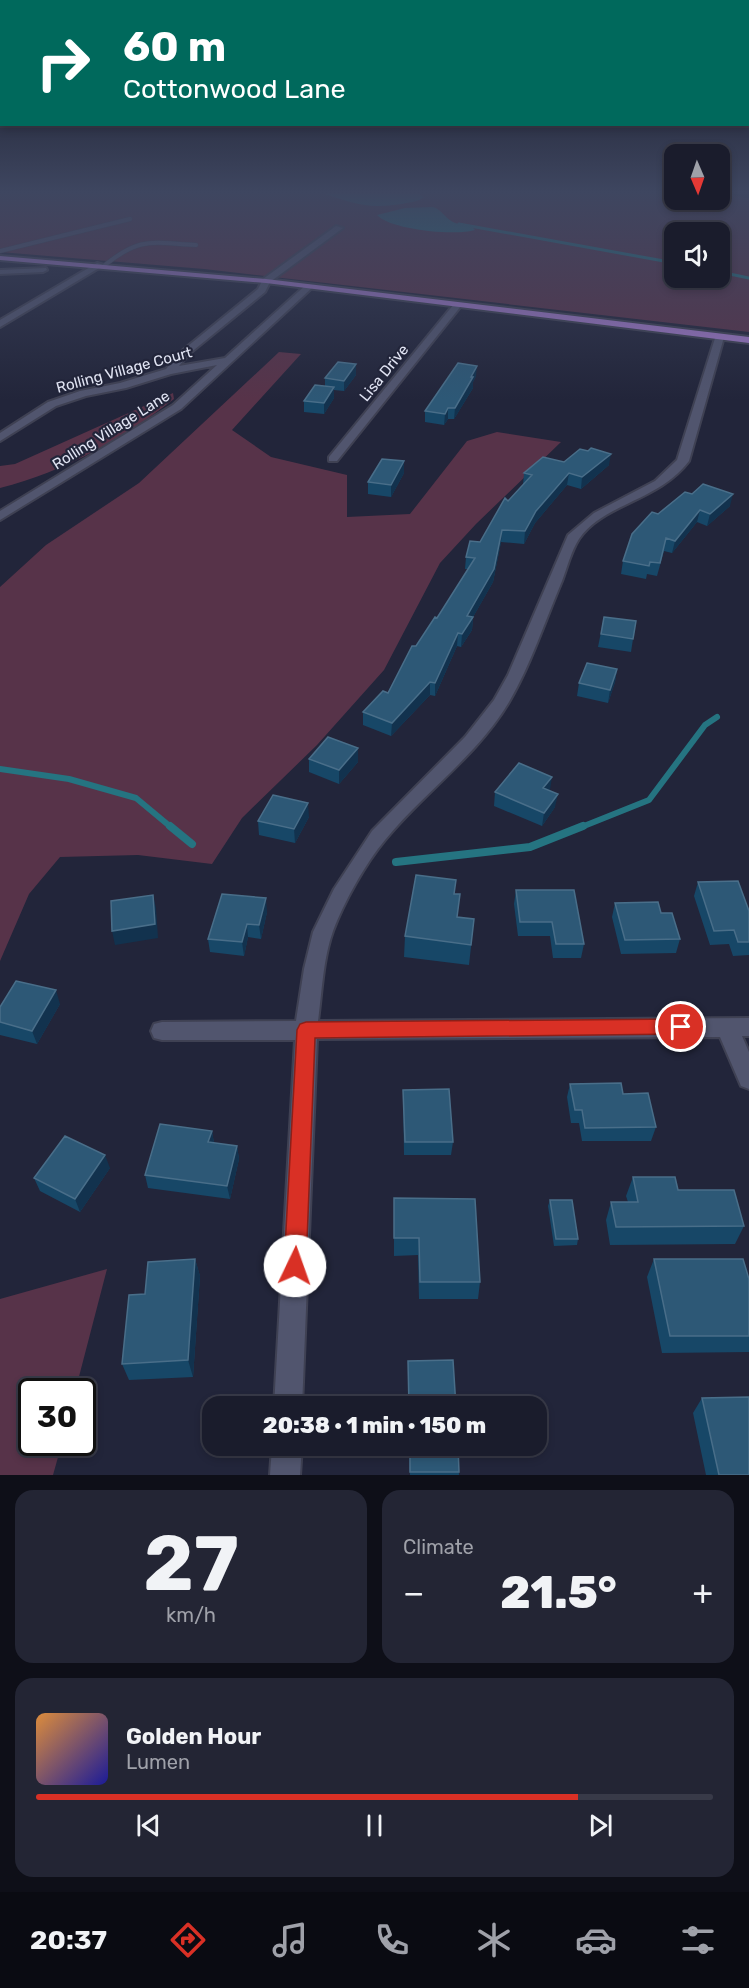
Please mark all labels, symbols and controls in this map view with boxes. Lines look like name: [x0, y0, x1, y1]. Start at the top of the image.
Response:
text: 60 m: [123, 22, 226, 72]
icon: right: [24, 24, 102, 102]
text: Cottonwood Lane: [123, 73, 346, 105]
north arrow: [664, 144, 730, 210]
map controls: [664, 144, 730, 288]
button: sound: [664, 222, 730, 288]
street label: Lisa Drive: [356, 341, 412, 405]
street label: Rolling Village Court: [54, 343, 194, 397]
street label: Rolling Village Lane: [49, 387, 173, 473]
pin: [655, 1001, 706, 1052]
icon: arrive: [664, 1010, 697, 1043]
position arrow: [263, 1234, 327, 1298]
speed limit sign: 30: [18, 1378, 96, 1456]
text: 20:38 · 1 min · 150 m: [263, 1412, 486, 1439]
text: 27: [143, 1517, 239, 1610]
text: Climate: [403, 1535, 474, 1559]
text: 21.5°: [500, 1566, 617, 1619]
text: −: [403, 1573, 424, 1612]
text: +: [692, 1573, 713, 1612]
text: km/h: [166, 1603, 216, 1627]
text: Golden Hour: [126, 1723, 261, 1750]
text: Lumen: [126, 1750, 190, 1774]
icon: previous: [132, 1809, 165, 1842]
icon: pause: [358, 1809, 391, 1842]
icon: next: [584, 1809, 617, 1842]
icon: directions: [167, 1919, 209, 1961]
icon: music: [269, 1919, 311, 1961]
icon: phone: [371, 1919, 413, 1961]
icon: climate: [473, 1919, 515, 1961]
icon: car: [575, 1919, 617, 1961]
icon: filters: [677, 1919, 719, 1961]
text: 20:37: [30, 1924, 107, 1956]

